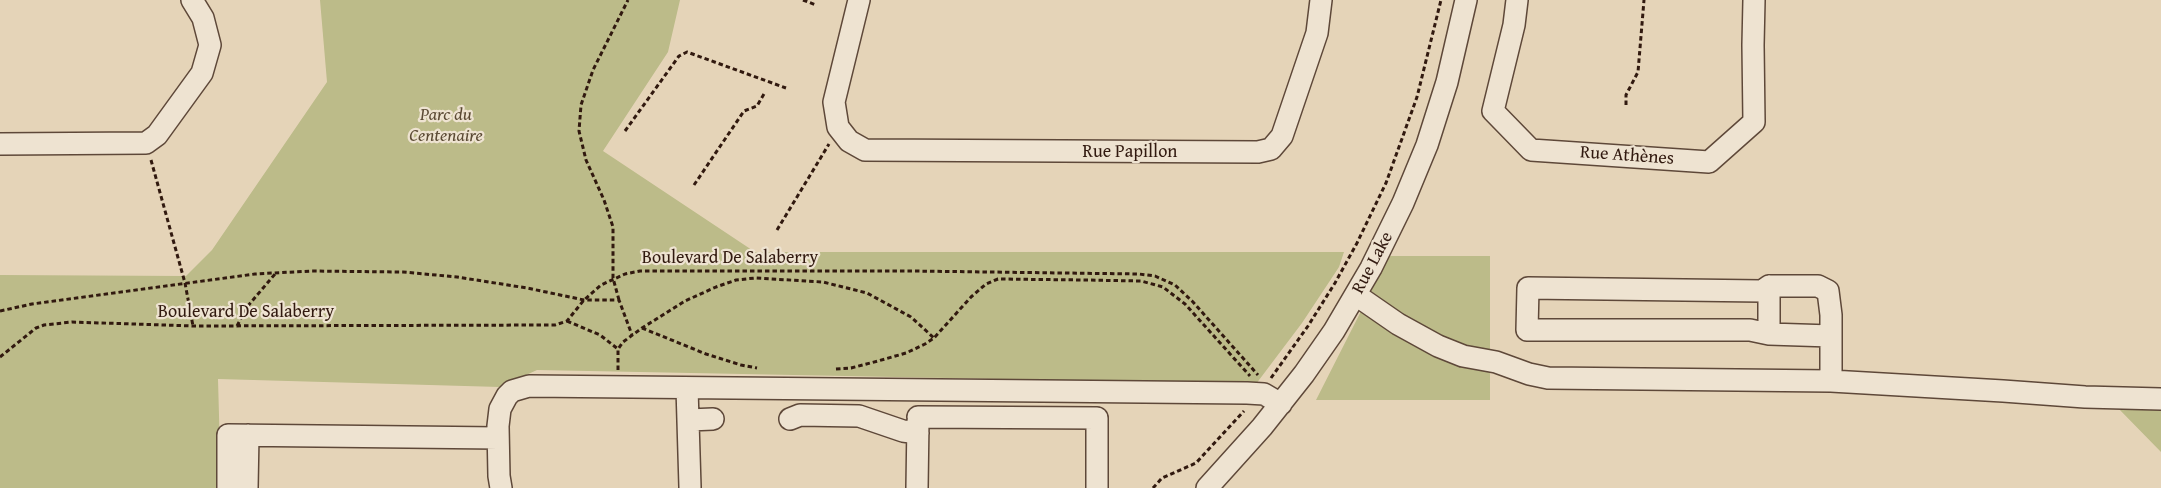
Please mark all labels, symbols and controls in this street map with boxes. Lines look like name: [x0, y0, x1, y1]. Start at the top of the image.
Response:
park label: Parc du Centenaire: [409, 104, 483, 146]
street label: Rue Papillon: [1083, 141, 1177, 163]
street label: Rue Athènes: [1579, 142, 1675, 170]
street label: Rue Lake: [1348, 228, 1398, 298]
street label: Boulevard De Salaberry: [642, 247, 818, 269]
street label: Boulevard De Salaberry: [158, 301, 334, 323]

